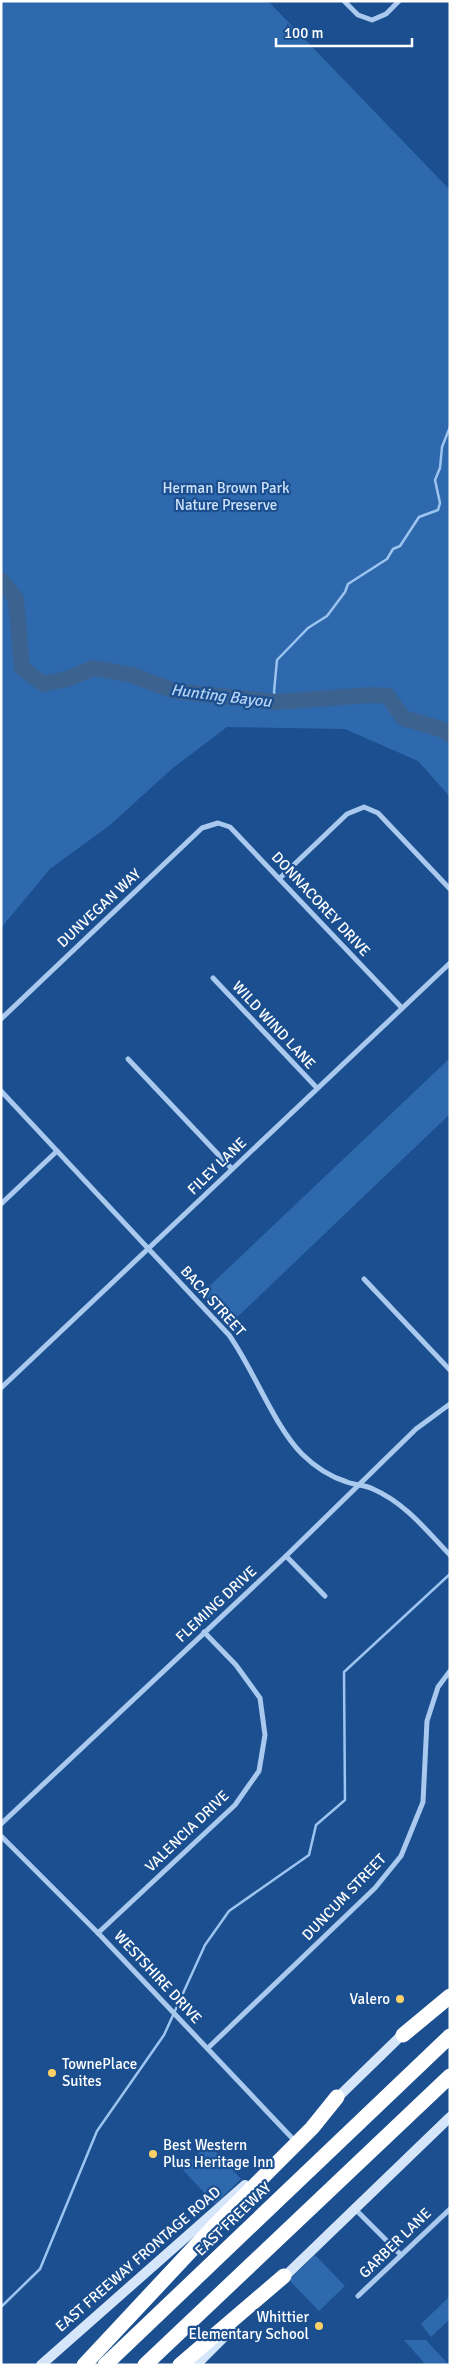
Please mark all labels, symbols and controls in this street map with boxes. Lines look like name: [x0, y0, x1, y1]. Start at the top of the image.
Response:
scale bar: [276, 15, 412, 47]
text: 100 m: [284, 24, 324, 42]
park label: Herman Brown Park Nature Preserve: [162, 479, 290, 514]
water label: Hunting Bayou: [170, 680, 273, 712]
street label: DONNACOREY DRIVE: [268, 848, 374, 960]
street label: DUNVEGAN WAY: [54, 864, 145, 951]
street label: WILD WIND LANE: [229, 977, 319, 1073]
street label: FILEY LANE: [184, 1134, 250, 1198]
street label: BACA STREET: [177, 1262, 250, 1340]
street label: FLEMING DRIVE: [172, 1562, 260, 1646]
street label: VALENCIA DRIVE: [141, 1786, 233, 1876]
street label: DUNCUM STREET: [298, 1850, 390, 1944]
street label: WESTSHIRE DRIVE: [110, 1927, 206, 2027]
place label: Valero: [350, 1990, 390, 2008]
marker: Valero: [394, 1993, 406, 2005]
place label: TownePlace Suites: [62, 2055, 137, 2090]
marker: TownePlace Suites: [46, 2067, 58, 2079]
place label: Best Western Plus Heritage Inn: [163, 2136, 274, 2171]
marker: Best Western Plus Heritage Inn: [147, 2148, 159, 2160]
street label: EAST FREEWAY: [191, 2178, 275, 2260]
street label: EAST FREEWAY FRONTAGE ROAD: [52, 2182, 224, 2336]
street label: GARBER LANE: [355, 2204, 435, 2282]
place label: Whittier Elementary School: [188, 2308, 309, 2343]
marker: Whittier Elementary School: [313, 2320, 325, 2332]

